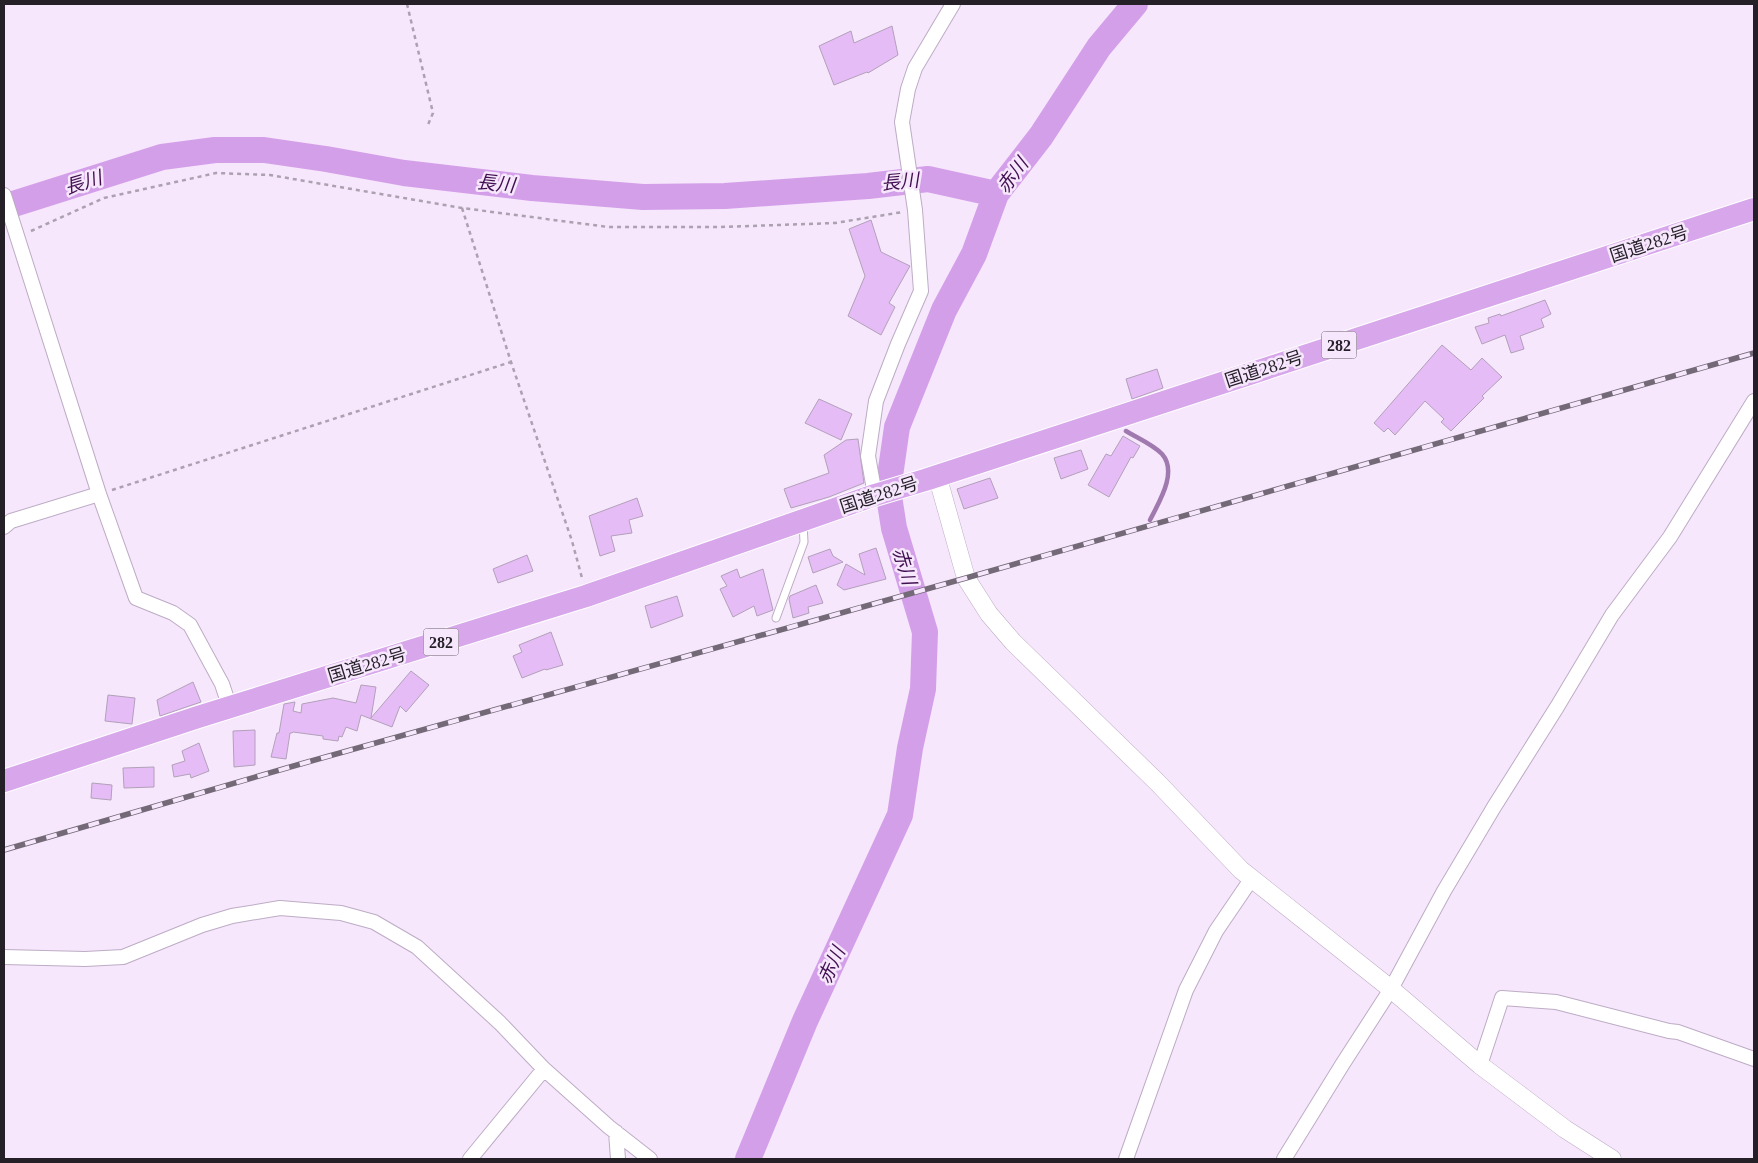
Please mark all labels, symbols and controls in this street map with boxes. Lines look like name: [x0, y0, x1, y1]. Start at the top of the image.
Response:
water label: 赤川: [993, 152, 1033, 197]
water label: 長川: [62, 166, 106, 198]
water label: 長川: [880, 169, 922, 194]
water label: 長川: [476, 171, 518, 196]
street label: 国道282号: [1607, 222, 1691, 266]
road number: 282: [1322, 332, 1356, 358]
street label: 国道282号: [1222, 347, 1306, 391]
street label: 国道282号: [837, 473, 921, 517]
water label: 赤川: [889, 545, 921, 589]
road number: 282: [424, 628, 458, 656]
street label: 国道282号: [325, 644, 409, 686]
water label: 赤川: [814, 942, 850, 987]

